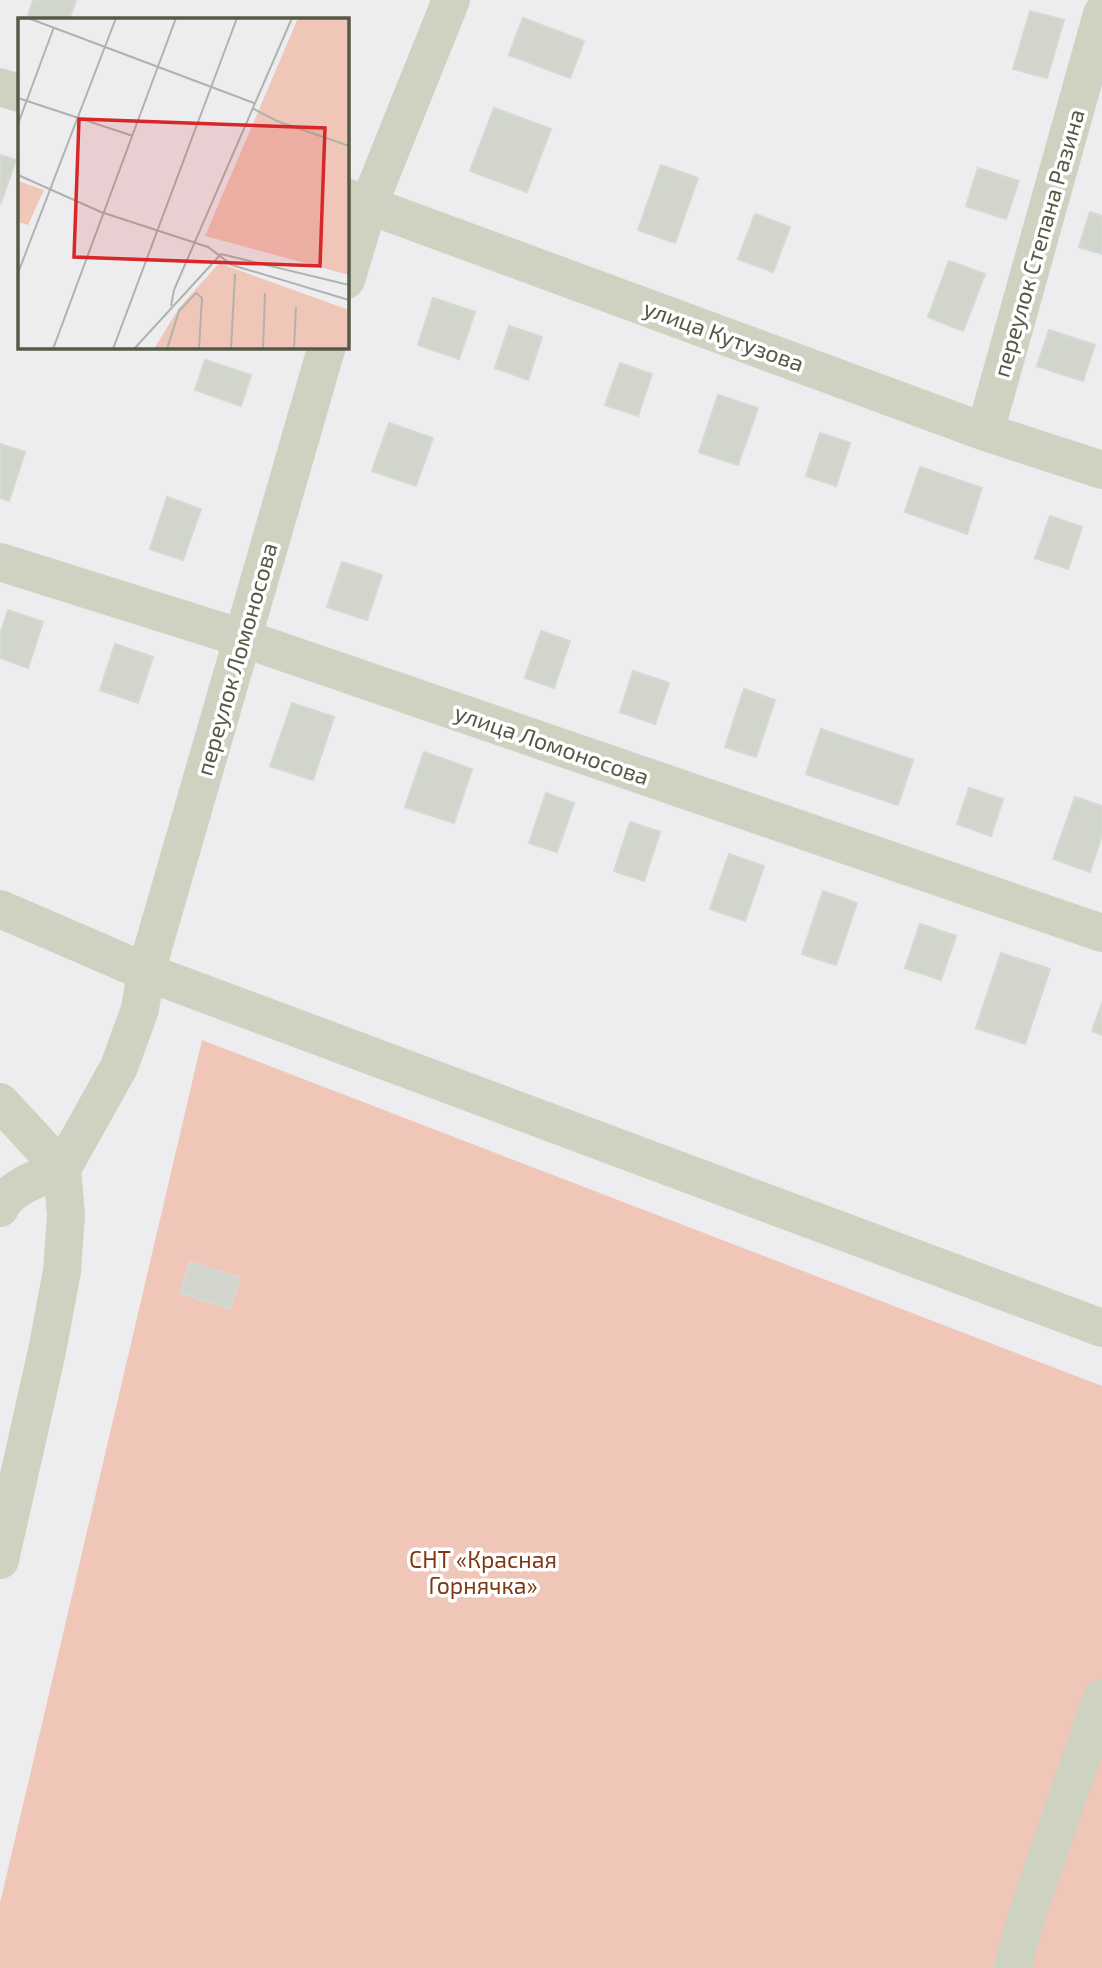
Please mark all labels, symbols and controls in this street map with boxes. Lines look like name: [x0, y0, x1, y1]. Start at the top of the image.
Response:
inset map: [18, 18, 348, 348]
street label: переулок Степана Разина: [986, 106, 1091, 380]
street label: улица Кутузова: [640, 293, 808, 378]
street label: переулок Ломоносова: [189, 539, 284, 779]
street label: улица Ломоносова: [451, 698, 653, 791]
park label: СНТ «Красная Горнячка»: [409, 1545, 557, 1599]

